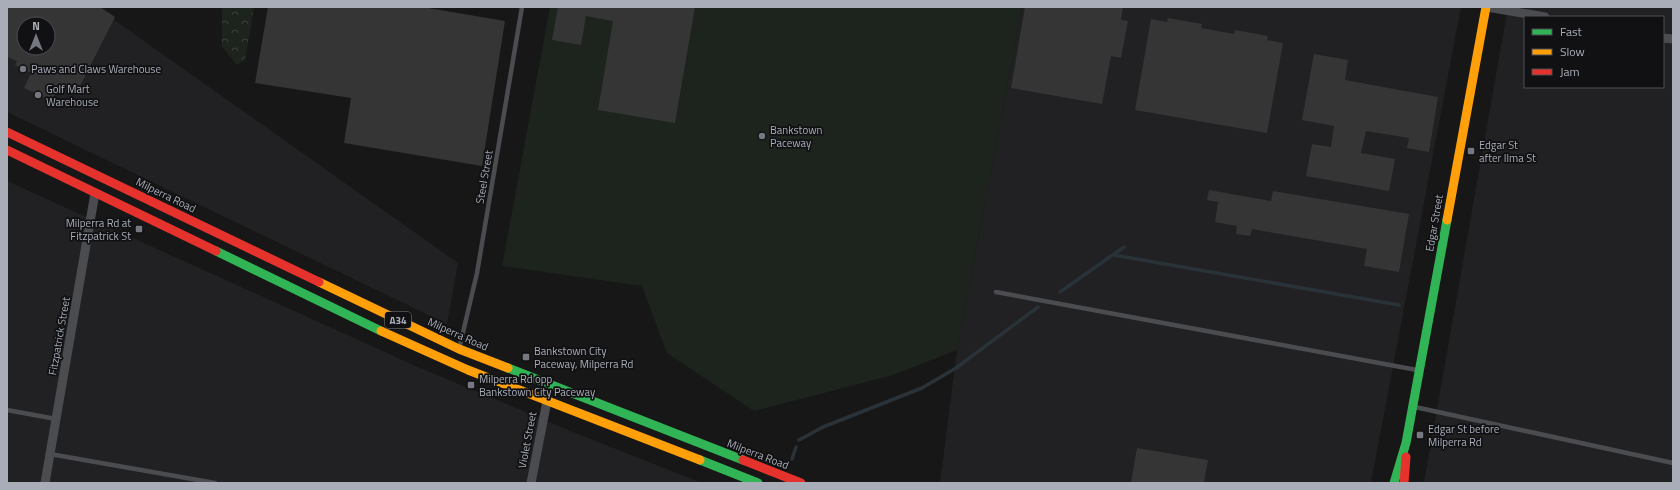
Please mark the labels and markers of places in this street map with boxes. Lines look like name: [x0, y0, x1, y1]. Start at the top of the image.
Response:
place label: Paws and Claws Warehouse: [31, 61, 161, 77]
marker: Paws and Claws Warehouse: [18, 64, 28, 74]
place label: Golf Mart Warehouse: [46, 81, 99, 110]
marker: Golf Mart Warehouse: [33, 90, 43, 100]
place label: Bankstown Paceway: [770, 122, 823, 151]
marker: Bankstown Paceway: [757, 131, 767, 141]
place label: Edgar St after Ilma St: [1479, 137, 1536, 166]
marker: Edgar St after Ilma St: [1466, 146, 1476, 156]
place label: Milperra Rd at Fitzpatrick St: [66, 215, 131, 244]
marker: Milperra Rd at Fitzpatrick St: [134, 224, 144, 234]
place label: Bankstown City Paceway, Milperra Rd: [534, 343, 634, 372]
marker: Bankstown City Paceway, Milperra Rd: [521, 352, 531, 362]
place label: Milperra Rd opp Bankstown City Paceway: [479, 371, 596, 400]
marker: Milperra Rd opp Bankstown City Paceway: [466, 380, 476, 390]
place label: Edgar St before Milperra Rd: [1428, 421, 1500, 450]
marker: Edgar St before Milperra Rd: [1415, 430, 1425, 440]

